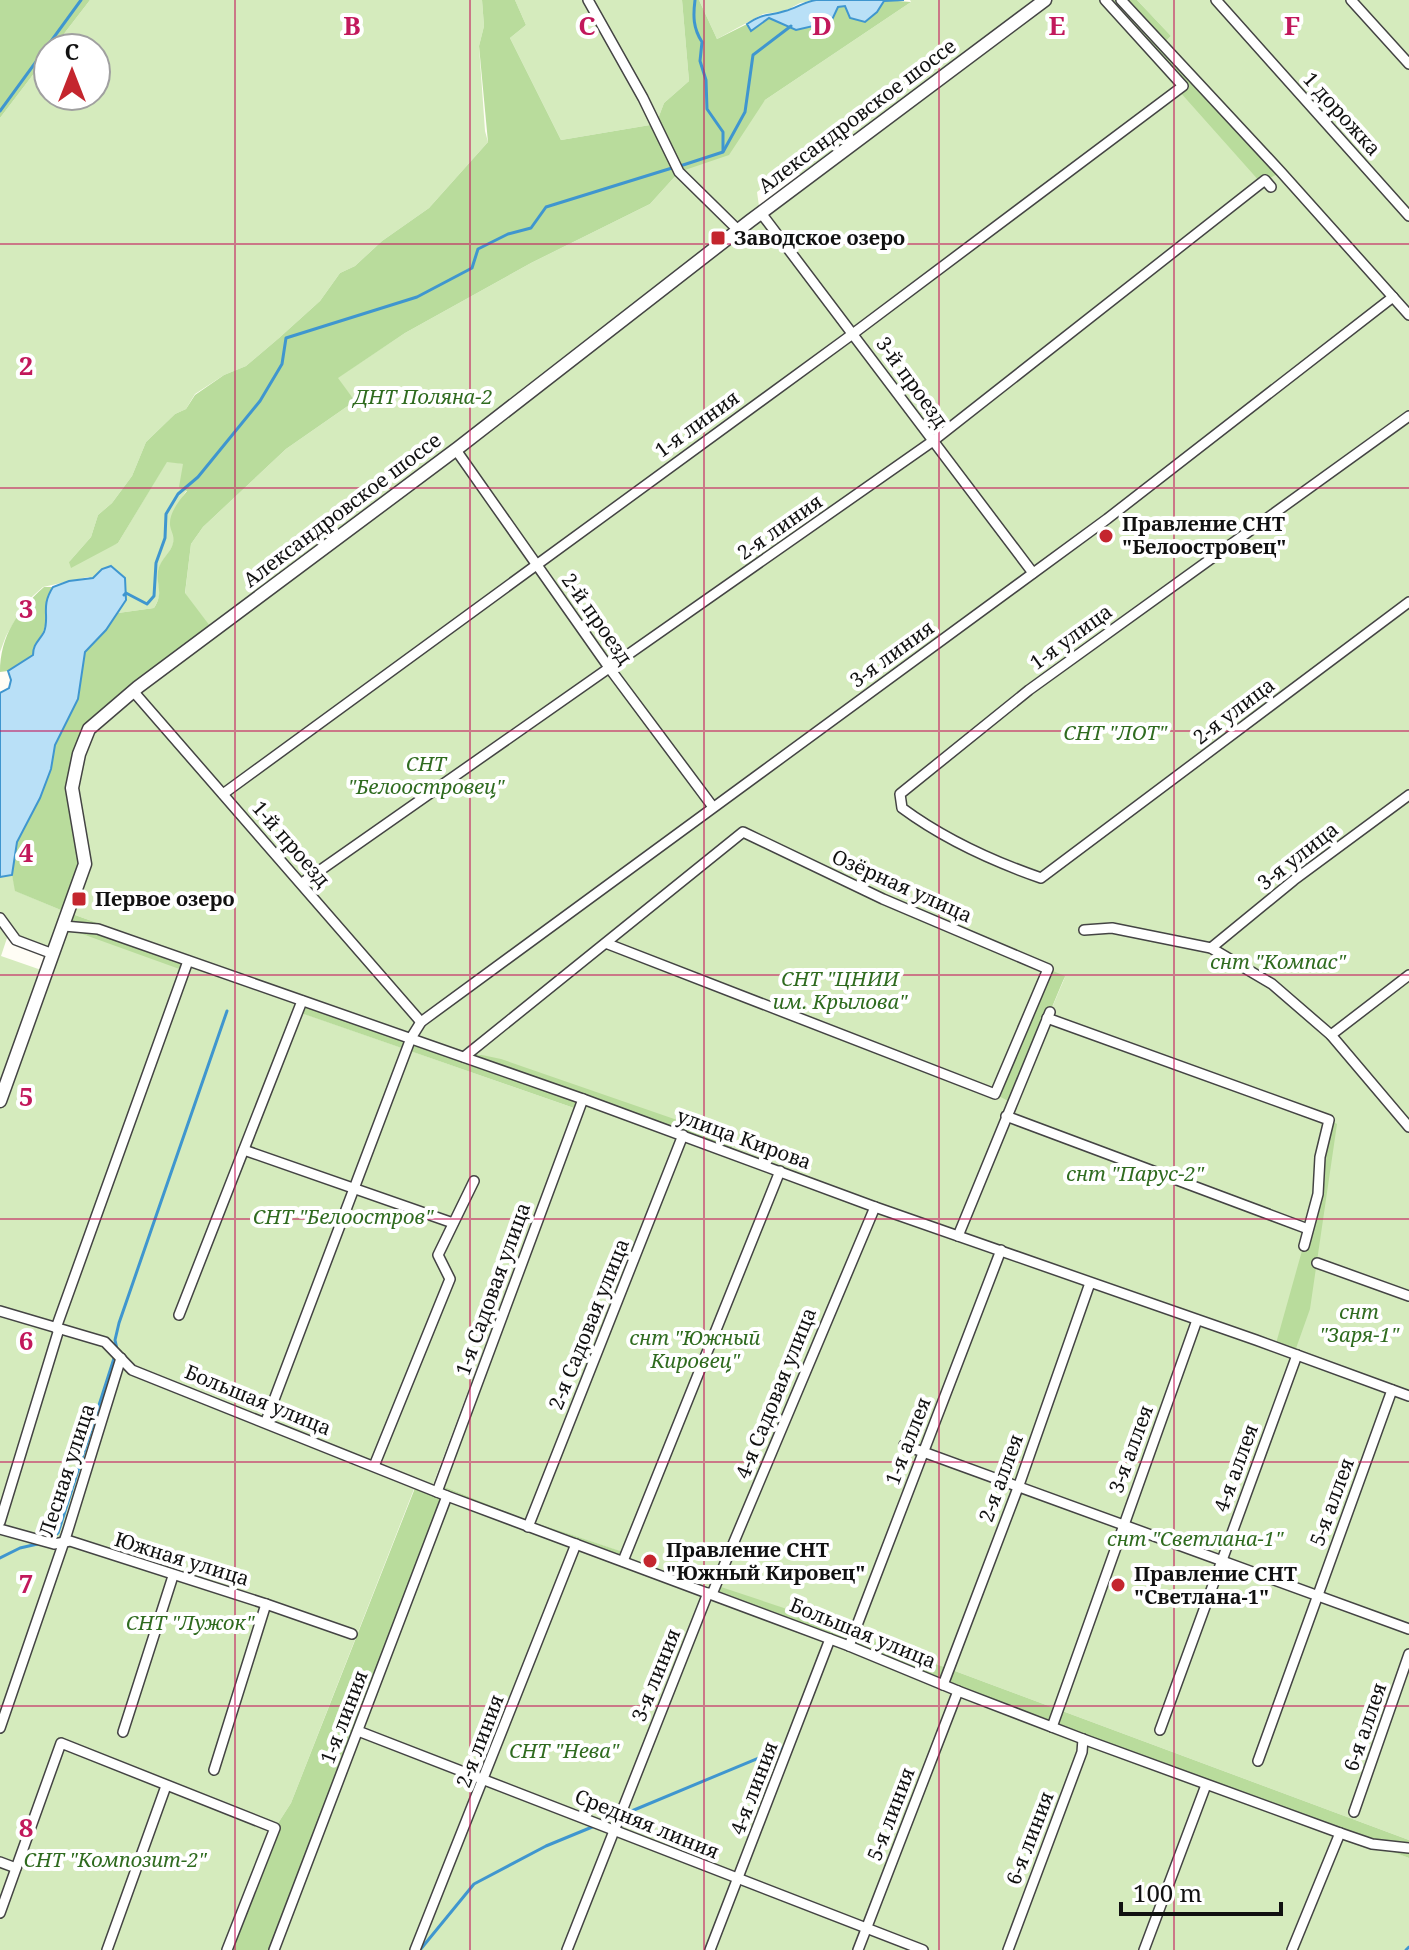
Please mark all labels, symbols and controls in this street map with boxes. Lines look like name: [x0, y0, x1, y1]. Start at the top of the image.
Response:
text: B: [343, 7, 361, 43]
text: C: [578, 7, 596, 43]
text: D: [812, 7, 832, 43]
text: E: [1049, 7, 1066, 43]
text: F: [1284, 7, 1300, 43]
north arrow: [32, 32, 112, 112]
street label: Александровское шоссе: [752, 32, 961, 199]
text: С: [65, 36, 79, 66]
street label: 1 дорожка: [1298, 66, 1387, 161]
place label: Заводское озеро: [734, 224, 905, 251]
marker: Заводское озеро: [709, 229, 727, 247]
street label: 3-й проезд: [870, 331, 955, 433]
text: 2: [19, 347, 33, 383]
park label: ДНТ Поляна-2: [351, 383, 493, 410]
street label: 1-я линия: [649, 384, 744, 463]
street label: Александровское шоссе: [237, 426, 446, 593]
street label: 2-я линия: [732, 487, 828, 566]
place label: Правление СНТ "Белоостровец": [1122, 510, 1287, 560]
marker: Правление СНТ "Белоостровец": [1097, 527, 1115, 545]
street label: 2-й проезд: [556, 568, 639, 670]
text: 3: [19, 590, 33, 626]
street label: 1-я улица: [1024, 598, 1117, 676]
street label: 3-я линия: [844, 614, 939, 693]
street label: 2-я улица: [1187, 671, 1280, 750]
park label: СНТ "ЛОТ": [1063, 719, 1168, 746]
park label: СНТ "Белоостровец": [348, 750, 505, 800]
street label: 1-й проезд: [246, 795, 336, 893]
street label: 3-я улица: [1252, 815, 1344, 896]
text: 4: [19, 834, 34, 870]
street label: Озёрная улица: [828, 843, 977, 929]
place label: Первое озеро: [95, 885, 235, 912]
marker: Первое озеро: [70, 890, 88, 908]
park label: снт "Компас": [1210, 948, 1347, 975]
park label: СНТ "ЦНИИ им. Крылова": [773, 965, 908, 1015]
text: 5: [19, 1078, 33, 1114]
street label: улица Кирова: [673, 1102, 815, 1175]
park label: снт "Парус-2": [1066, 1160, 1205, 1187]
street label: 1-я Садовая улица: [449, 1199, 536, 1379]
park label: СНТ "Белоостров": [253, 1203, 434, 1230]
street label: 2-я Садовая улица: [542, 1234, 635, 1413]
park label: снт "Заря-1": [1319, 1298, 1400, 1348]
street label: 4-я Садовая улица: [729, 1303, 822, 1482]
text: 6: [19, 1322, 33, 1358]
park label: снт "Южный Кировец": [630, 1324, 761, 1374]
street label: Большая улица: [181, 1358, 335, 1441]
street label: 1-я аллея: [878, 1393, 937, 1489]
street label: Лесная улица: [32, 1400, 101, 1540]
street label: 3-я аллея: [1102, 1401, 1159, 1497]
street label: 4-я аллея: [1207, 1420, 1264, 1516]
street label: 2-я аллея: [972, 1430, 1029, 1526]
street label: 5-я аллея: [1303, 1454, 1360, 1550]
street label: Южная улица: [111, 1525, 253, 1592]
park label: снт "Светлана-1": [1107, 1525, 1284, 1552]
place label: Правление СНТ "Южный Кировец": [666, 1536, 865, 1586]
marker: Правление СНТ "Южный Кировец": [641, 1552, 659, 1570]
place label: Правление СНТ "Светлана-1": [1134, 1560, 1297, 1610]
text: 7: [19, 1565, 33, 1601]
marker: Правление СНТ "Светлана-1": [1109, 1576, 1127, 1594]
street label: Большая улица: [786, 1591, 940, 1674]
park label: СНТ "Лужок": [126, 1609, 255, 1636]
street label: 3-я линия: [625, 1624, 686, 1725]
street label: 1-я линия: [313, 1666, 374, 1767]
street label: 6-я аллея: [1337, 1679, 1392, 1775]
street label: 2-я линия: [449, 1690, 510, 1791]
park label: СНТ "Нева": [509, 1737, 620, 1764]
street label: 4-я линия: [723, 1737, 784, 1838]
street label: 5-я линия: [860, 1763, 921, 1864]
street label: Средняя линия: [571, 1782, 723, 1865]
street label: 6-я линия: [999, 1787, 1060, 1888]
text: 8: [19, 1809, 33, 1845]
park label: СНТ "Композит-2": [23, 1846, 207, 1873]
scale bar: [1121, 1866, 1281, 1916]
text: 100 m: [1133, 1876, 1202, 1909]

